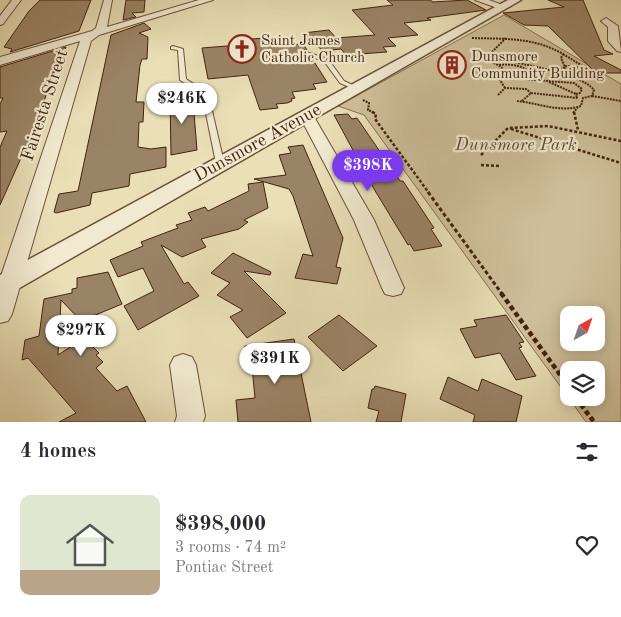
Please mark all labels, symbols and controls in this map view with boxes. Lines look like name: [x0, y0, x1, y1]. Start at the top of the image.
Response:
church icon: Saint James Catholic Church: [227, 34, 257, 64]
place label: Saint James Catholic Church: [261, 34, 365, 66]
street label: Fairesta Street: [18, 47, 71, 163]
building icon: Dunsmore Community Building: [437, 50, 467, 80]
place label: Dunsmore Community Building: [471, 50, 604, 82]
pin: $246K: [147, 82, 217, 125]
text: $246K: [157, 91, 207, 107]
street label: Dunsmore Avenue: [191, 101, 324, 185]
park label: Dunsmore Park: [454, 136, 577, 154]
pin: $398K: [333, 150, 403, 192]
text: $398K: [343, 158, 393, 174]
north arrow: [560, 306, 605, 351]
map controls: [560, 306, 605, 406]
pin: $297K: [46, 314, 116, 357]
text: $297K: [56, 323, 106, 339]
pin: $391K: [240, 342, 310, 385]
text: $391K: [250, 351, 300, 367]
button: layers: [560, 361, 605, 406]
icon: filters: [573, 438, 601, 466]
text: 4 homes: [20, 441, 96, 462]
text: $398,000: [175, 514, 266, 535]
icon: home: [60, 515, 120, 575]
icon: heart: [573, 531, 601, 559]
text: 3 rooms · 74 m²: [175, 540, 286, 556]
text: Pontiac Street: [175, 560, 273, 576]

